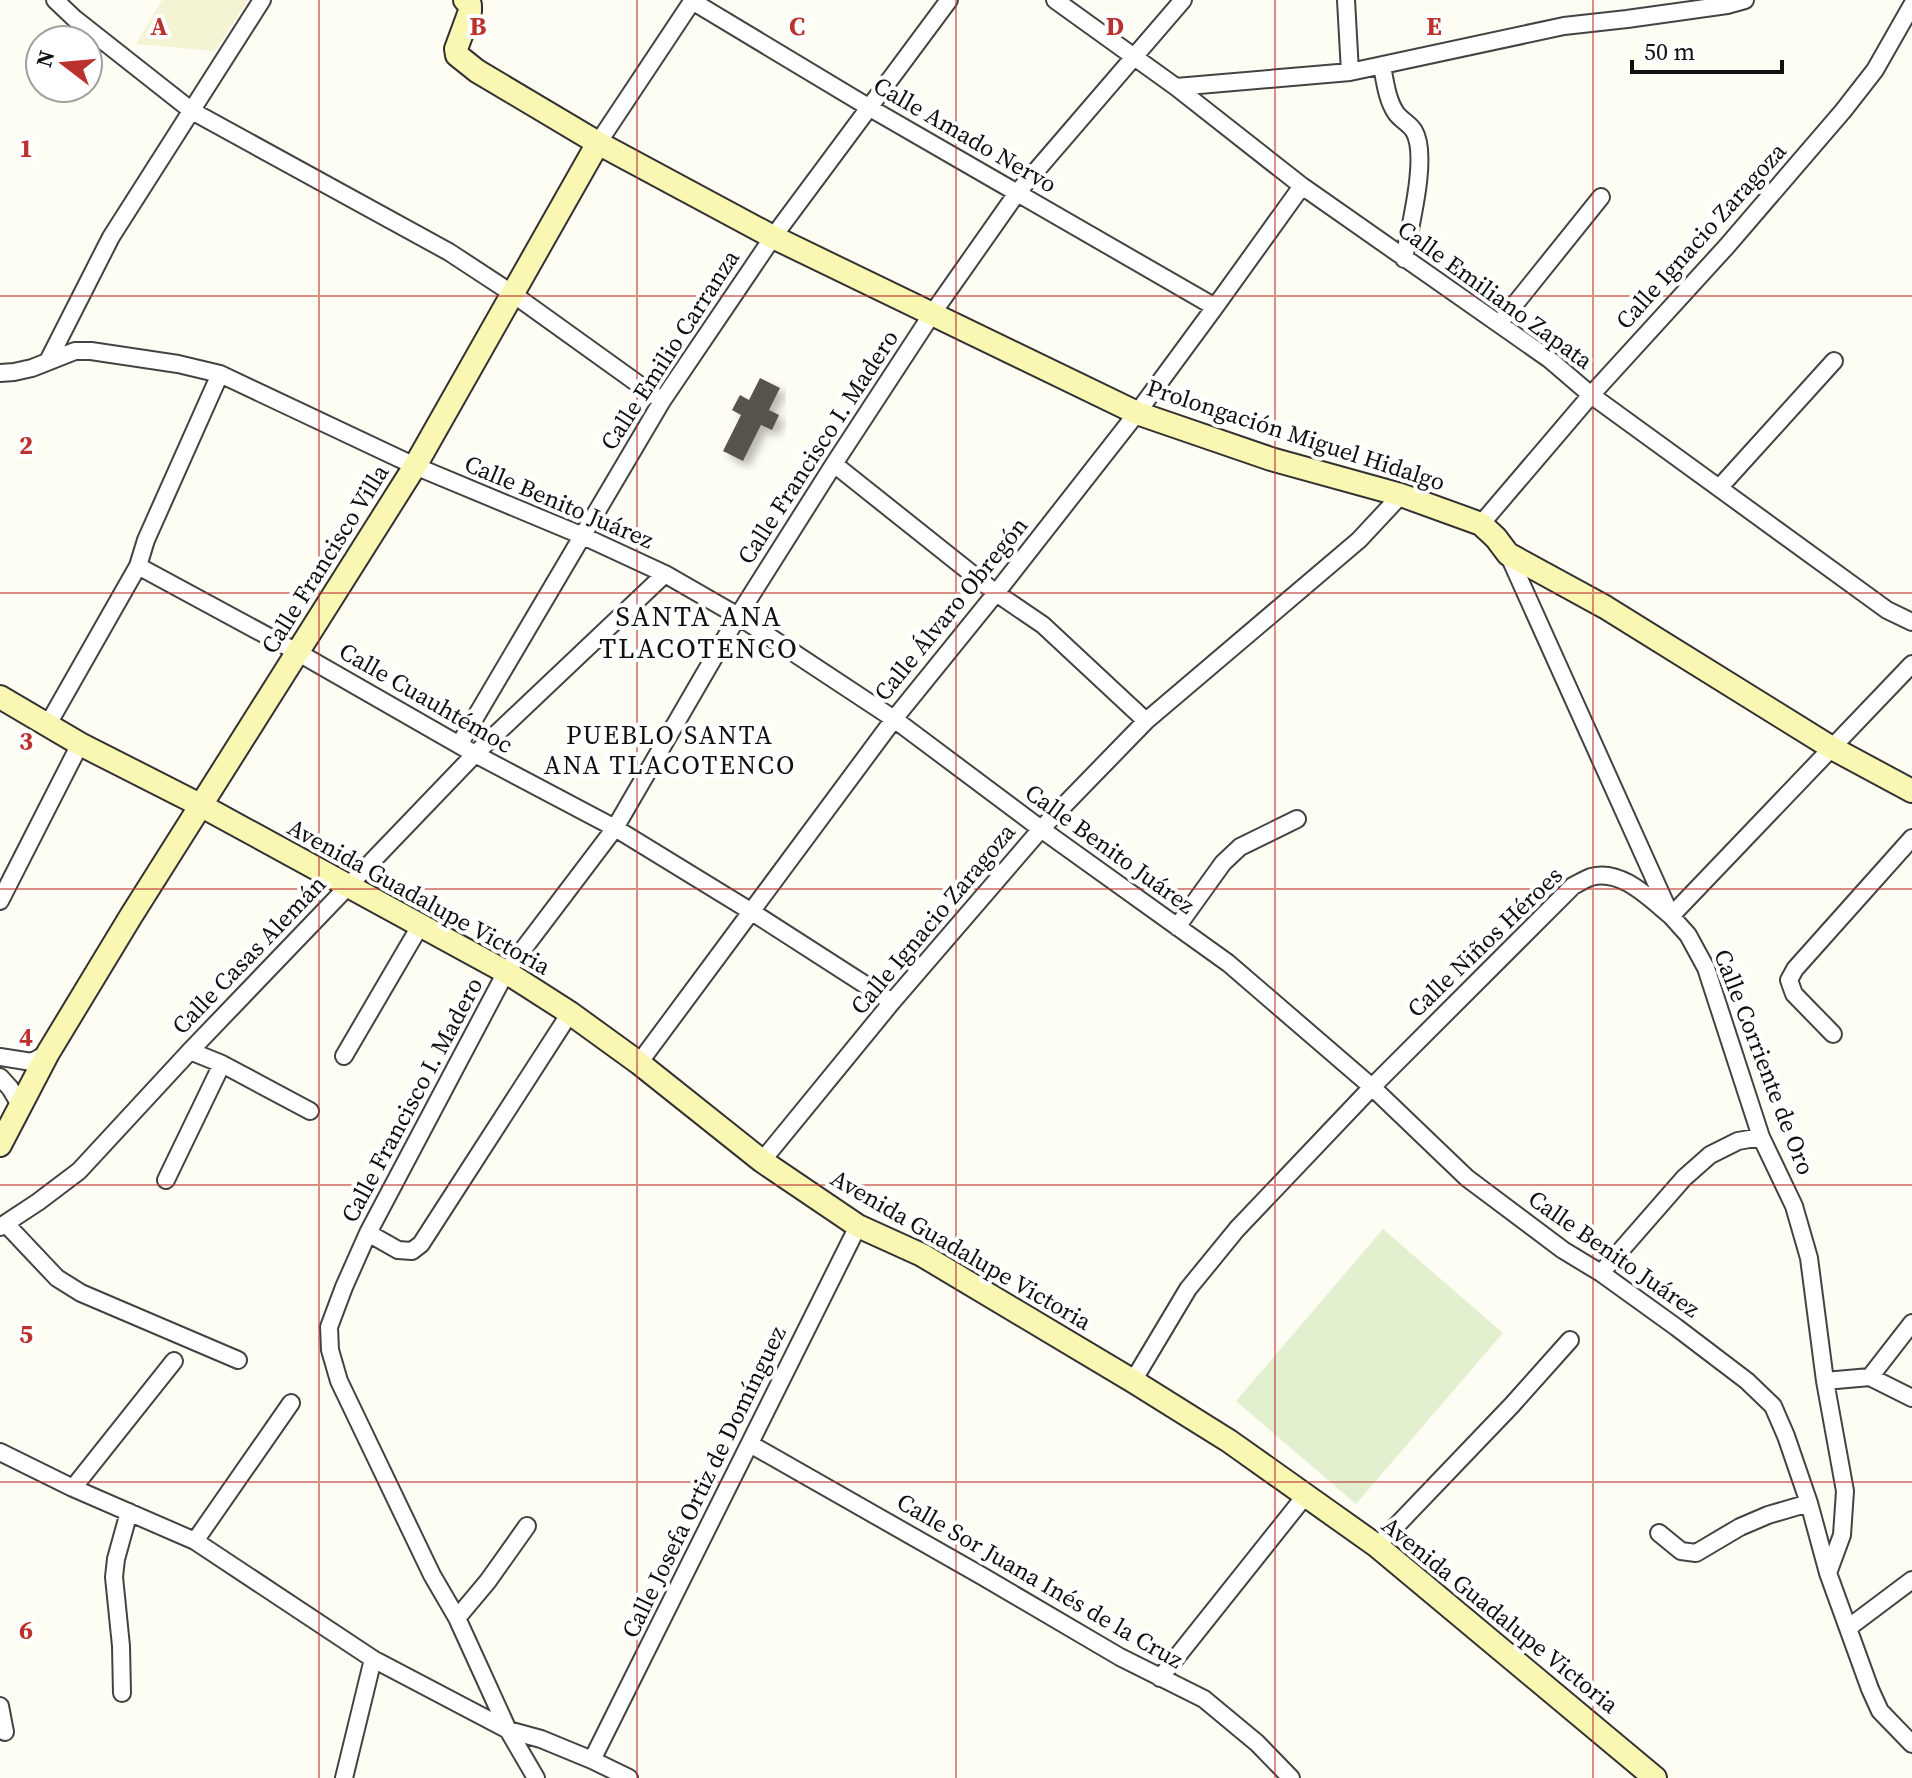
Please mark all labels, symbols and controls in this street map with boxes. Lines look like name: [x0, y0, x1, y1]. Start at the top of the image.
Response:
text: A: [150, 8, 168, 44]
text: B: [470, 8, 487, 44]
text: C: [789, 8, 805, 44]
text: D: [1106, 8, 1124, 44]
text: E: [1426, 8, 1442, 44]
north arrow: [24, 24, 104, 104]
scale bar: [1632, 24, 1782, 74]
text: 50 m: [1644, 35, 1695, 68]
text: N: [28, 47, 61, 70]
street label: Calle Amado Nervo: [868, 69, 1063, 200]
text: 1: [19, 130, 33, 166]
street label: Calle Ignacio Zaragoza: [1608, 135, 1794, 336]
street label: Calle Emiliano Zapata: [1391, 213, 1600, 377]
street label: Calle Emilio Carranza: [592, 242, 747, 456]
street label: Calle Francisco I. Madero: [729, 323, 906, 570]
street label: Prolongación Miguel Hidalgo: [1143, 371, 1449, 498]
text: 2: [19, 427, 33, 463]
street label: Calle Benito Juárez: [460, 447, 659, 556]
street label: Calle Francisco Villa: [253, 457, 397, 660]
street label: Calle Álvaro Obregón: [866, 510, 1035, 708]
district label: SANTA ANA TLACOTENCO: [599, 597, 799, 667]
street label: Calle Cuauhtémoc: [333, 634, 519, 761]
district label: PUEBLO SANTA ANA TLACOTENCO: [544, 717, 796, 783]
text: 3: [19, 723, 33, 759]
street label: Calle Benito Juárez: [1019, 776, 1202, 921]
street label: Avenida Guadalupe Victoria: [282, 810, 557, 983]
street label: Calle Ignacio Zaragoza: [843, 815, 1023, 1021]
street label: Calle Niños Héroes: [1400, 859, 1570, 1025]
street label: Calle Casas Alemán: [164, 868, 333, 1041]
street label: Calle Corriente de Oro: [1706, 944, 1823, 1179]
street label: Calle Francisco I. Madero: [333, 971, 490, 1228]
text: 4: [19, 1019, 33, 1055]
street label: Avenida Guadalupe Victoria: [825, 1161, 1098, 1338]
street label: Calle Benito Juárez: [1522, 1182, 1707, 1325]
text: 5: [19, 1316, 33, 1352]
street label: Calle Josefa Ortiz de Domínguez: [613, 1320, 794, 1643]
street label: Calle Sor Juana Inés de la Cruz: [891, 1485, 1189, 1676]
street label: Avenida Guadalupe Victoria: [1375, 1509, 1626, 1721]
text: 6: [19, 1612, 33, 1648]

